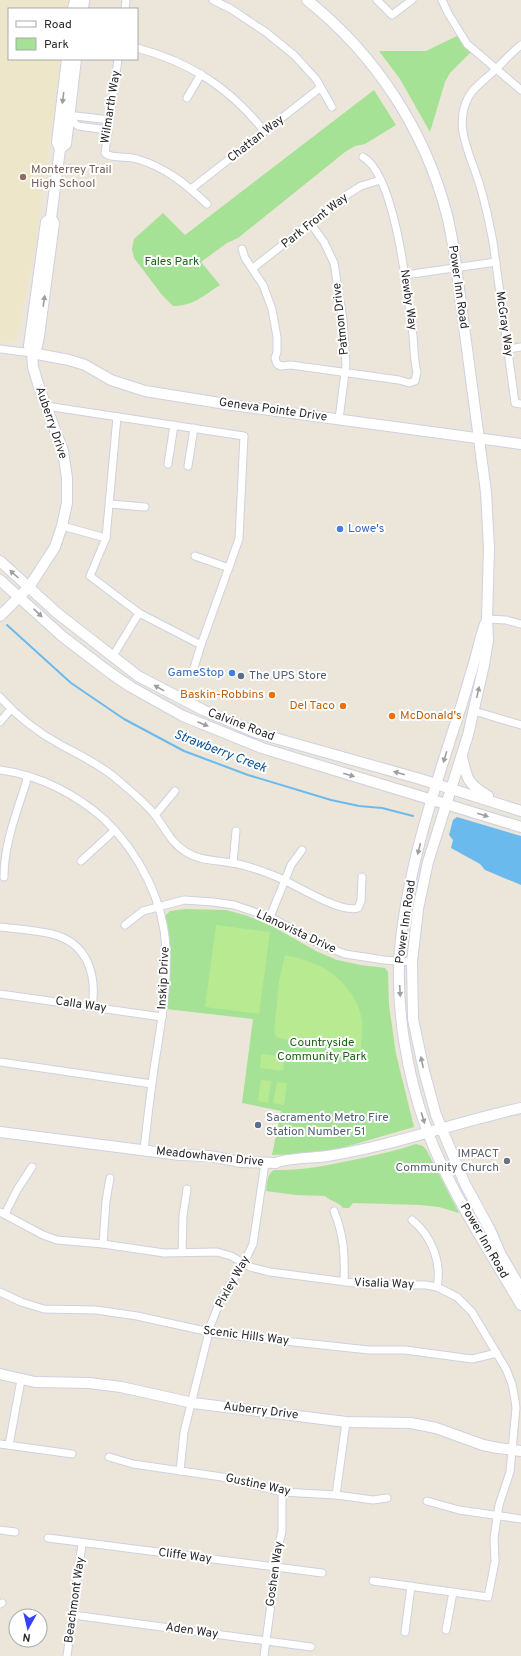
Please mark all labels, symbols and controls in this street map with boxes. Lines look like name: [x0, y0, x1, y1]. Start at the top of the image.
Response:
legend: [8, 8, 138, 60]
text: Road: [44, 17, 72, 33]
text: Park: [44, 37, 69, 53]
street label: Wilmarth Way: [97, 69, 125, 145]
one-way arrow: [60, 92, 66, 104]
street label: Chattan Way: [224, 112, 288, 166]
place label: Monterrey Trail High School: [31, 162, 112, 192]
marker: Monterrey Trail High School: [18, 172, 28, 182]
street label: Park Front Way: [278, 190, 352, 252]
street label: Power Inn Road: [444, 244, 472, 330]
park label: Fales Park: [145, 254, 199, 270]
street label: Newby Way: [396, 268, 420, 332]
street label: Patmon Drive: [329, 282, 353, 356]
street label: McGray Way: [492, 290, 516, 358]
one-way arrow: [41, 295, 47, 307]
street label: Auberry Drive: [31, 385, 71, 461]
street label: Geneva Pointe Drive: [218, 394, 328, 426]
place label: Lowe's: [348, 521, 384, 537]
marker: Lowe's: [335, 524, 345, 534]
one-way arrow: [10, 570, 19, 579]
one-way arrow: [32, 609, 43, 618]
place label: GameStop: [168, 665, 224, 681]
marker: GameStop: [227, 668, 237, 678]
place label: The UPS Store: [249, 668, 327, 684]
marker: The UPS Store: [236, 671, 246, 681]
one-way arrow: [153, 684, 165, 691]
one-way arrow: [476, 686, 482, 699]
place label: Baskin-Robbins: [180, 687, 264, 703]
marker: Baskin-Robbins: [267, 690, 277, 700]
place label: Del Taco: [289, 698, 335, 714]
marker: Del Taco: [338, 701, 348, 711]
street label: Calvine Road: [205, 705, 277, 745]
place label: McDonald's: [400, 708, 462, 724]
marker: McDonald's: [387, 711, 397, 721]
one-way arrow: [197, 722, 209, 728]
water label: Strawberry Creek: [171, 727, 269, 777]
one-way arrow: [442, 752, 448, 764]
one-way arrow: [393, 769, 406, 775]
one-way arrow: [343, 772, 355, 778]
one-way arrow: [478, 812, 490, 818]
one-way arrow: [416, 843, 422, 855]
street label: Power Inn Road: [392, 879, 420, 965]
street label: Llanovista Drive: [253, 906, 339, 958]
street label: Inskip Drive: [154, 946, 174, 1010]
one-way arrow: [396, 985, 403, 997]
street label: Calla Way: [54, 993, 108, 1017]
park label: Countryside Community Park: [277, 1035, 367, 1065]
one-way arrow: [418, 1056, 424, 1068]
place label: Sacramento Metro Fire Station Number 51: [266, 1110, 389, 1140]
one-way arrow: [420, 1113, 426, 1125]
marker: Sacramento Metro Fire Station Number 51: [253, 1120, 263, 1130]
street label: Meadowhaven Drive: [155, 1143, 265, 1171]
place label: IMPACT Community Church: [395, 1146, 499, 1176]
marker: IMPACT Community Church: [502, 1156, 512, 1166]
street label: Power Inn Road: [456, 1200, 512, 1282]
street label: Pixley Way: [212, 1253, 254, 1311]
street label: Visalia Way: [354, 1275, 414, 1293]
street label: Scenic Hills Way: [202, 1323, 290, 1349]
street label: Auberry Drive: [223, 1398, 299, 1424]
street label: Gustine Way: [224, 1470, 292, 1500]
street label: Goshen Way: [263, 1540, 287, 1608]
street label: Cliffe Way: [157, 1545, 213, 1567]
street label: Beachmont Way: [61, 1556, 89, 1644]
north arrow: [8, 1608, 48, 1648]
street label: Aden Way: [165, 1619, 219, 1643]
text: N: [22, 1629, 32, 1644]

